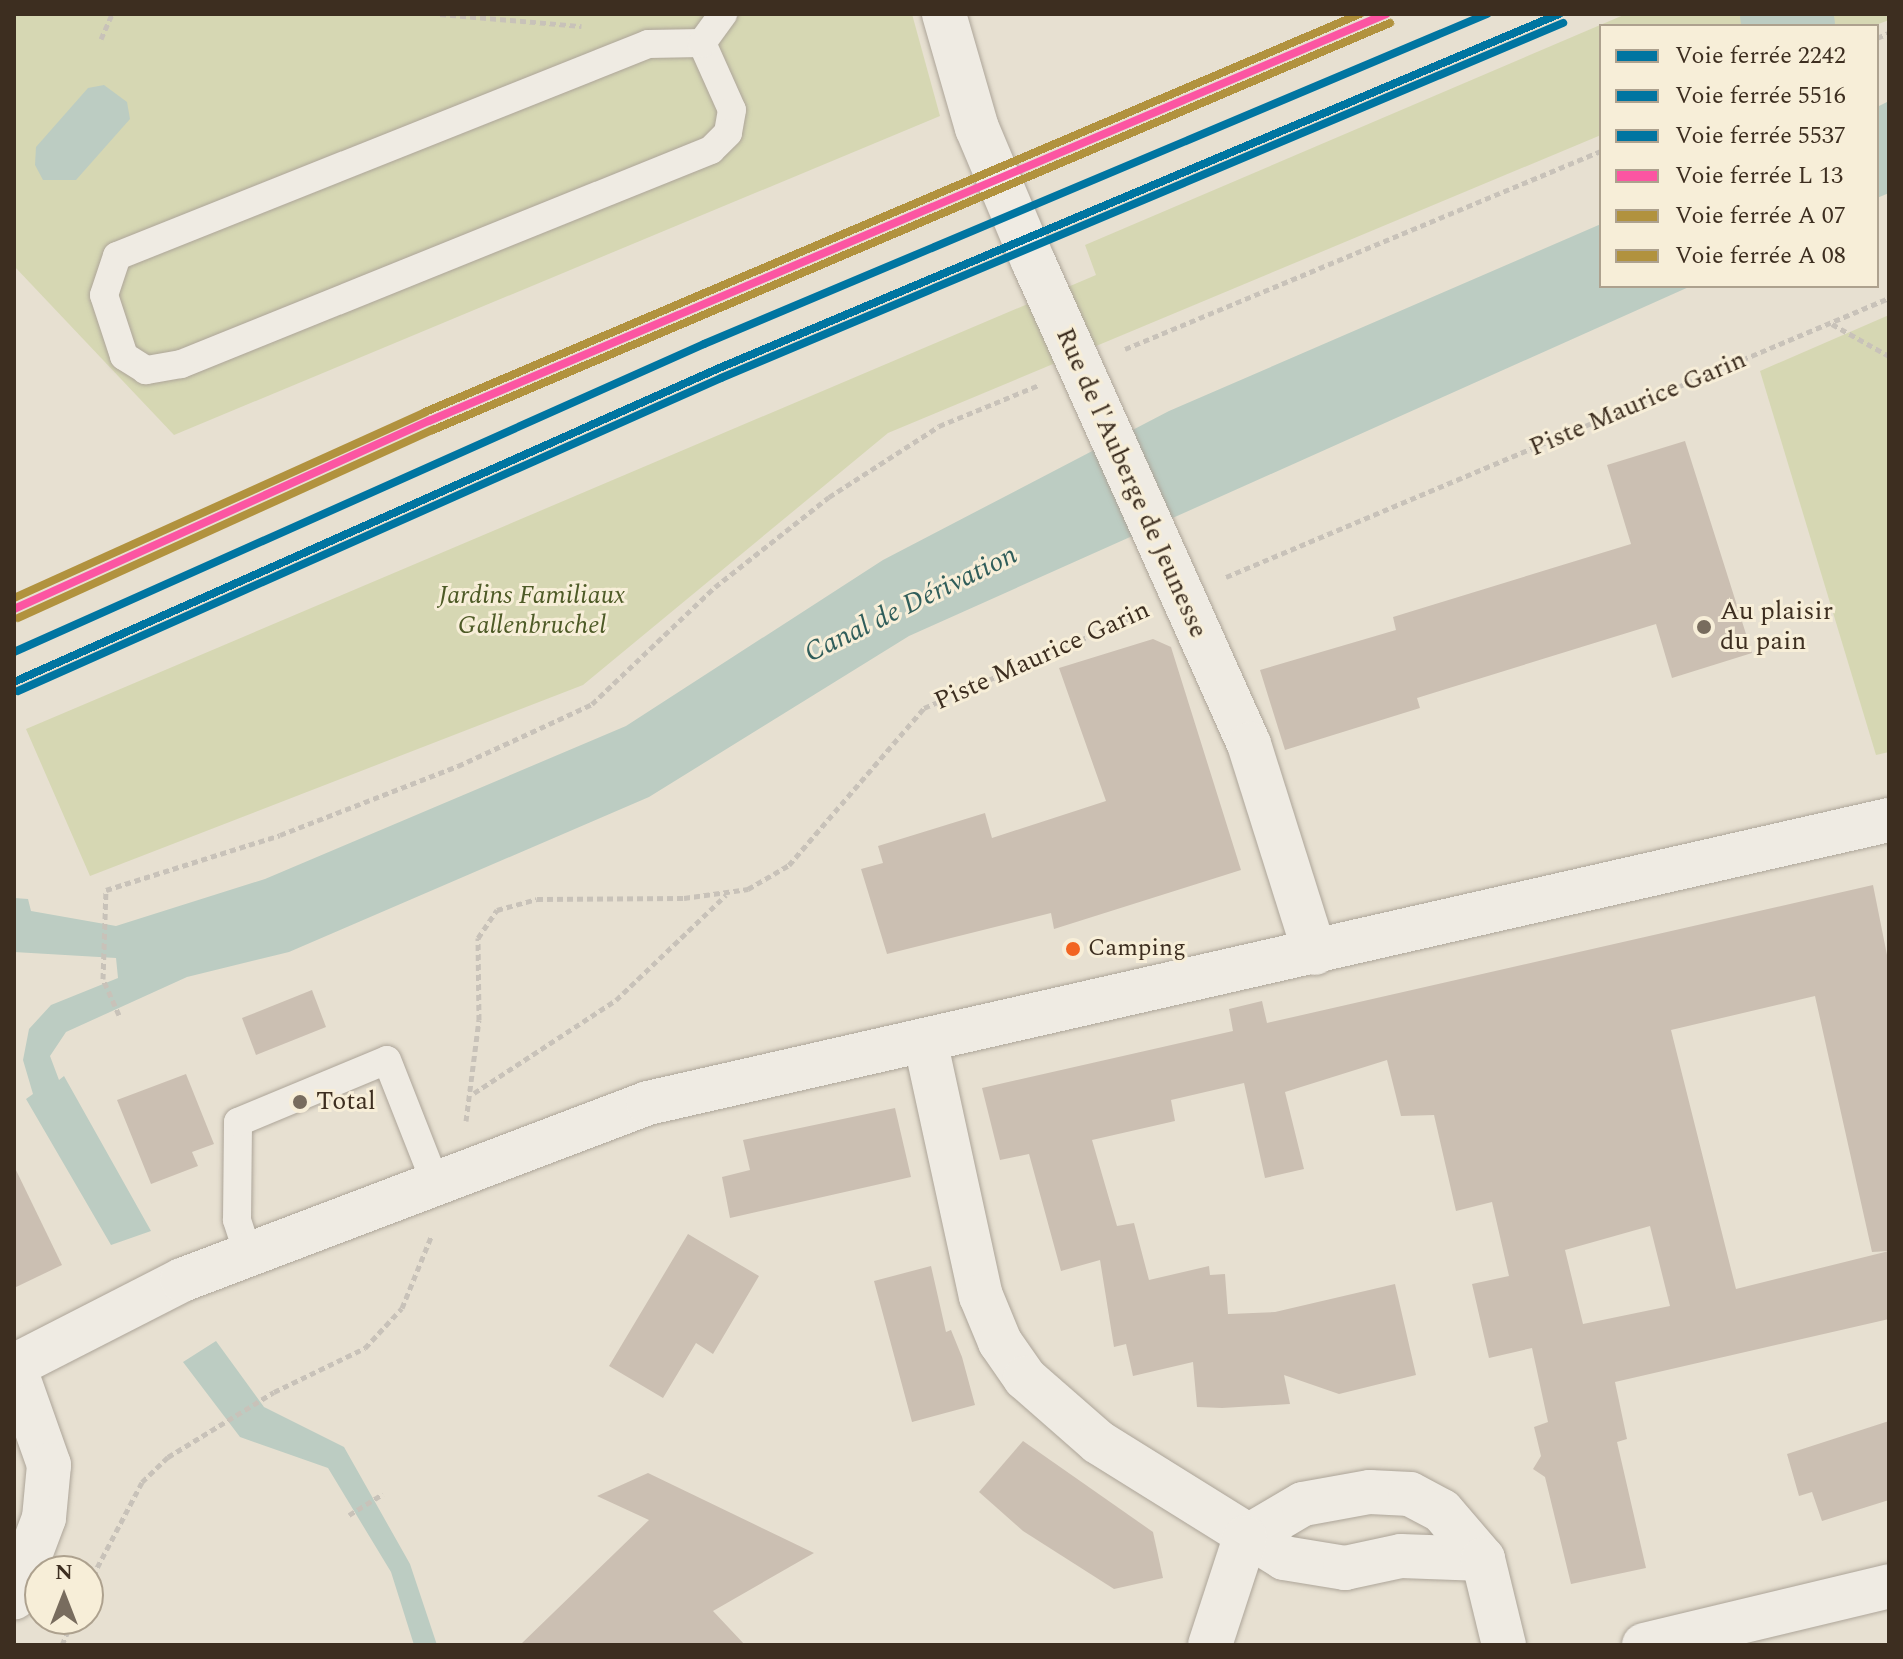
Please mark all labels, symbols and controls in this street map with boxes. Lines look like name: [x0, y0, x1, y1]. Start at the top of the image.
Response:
legend: [1599, 24, 1879, 288]
text: Voie ferrée 2242: [1675, 38, 1846, 74]
text: Voie ferrée 5516: [1675, 78, 1846, 114]
text: Voie ferrée 5537: [1675, 118, 1846, 154]
text: Voie ferrée L 13: [1675, 158, 1843, 194]
text: Voie ferrée A 07: [1675, 198, 1846, 234]
text: Voie ferrée A 08: [1675, 238, 1846, 274]
street label: Rue de l'Auberge de Jeunesse: [1048, 323, 1214, 643]
street label: Piste Maurice Garin: [1525, 344, 1751, 464]
water label: Canal de Dérivation: [799, 538, 1023, 670]
park label: Jardins Familiaux Gallenbruchel: [439, 580, 625, 642]
street label: Piste Maurice Garin: [929, 594, 1155, 718]
place label: Au plaisir du pain: [1720, 596, 1833, 658]
marker: Au plaisir du pain: [1695, 618, 1713, 636]
place label: Camping: [1088, 935, 1186, 963]
marker: Camping: [1065, 941, 1081, 957]
place label: Total: [316, 1086, 376, 1118]
marker: Total: [291, 1093, 309, 1111]
north arrow: [24, 1555, 104, 1635]
text: N: [55, 1556, 73, 1589]

